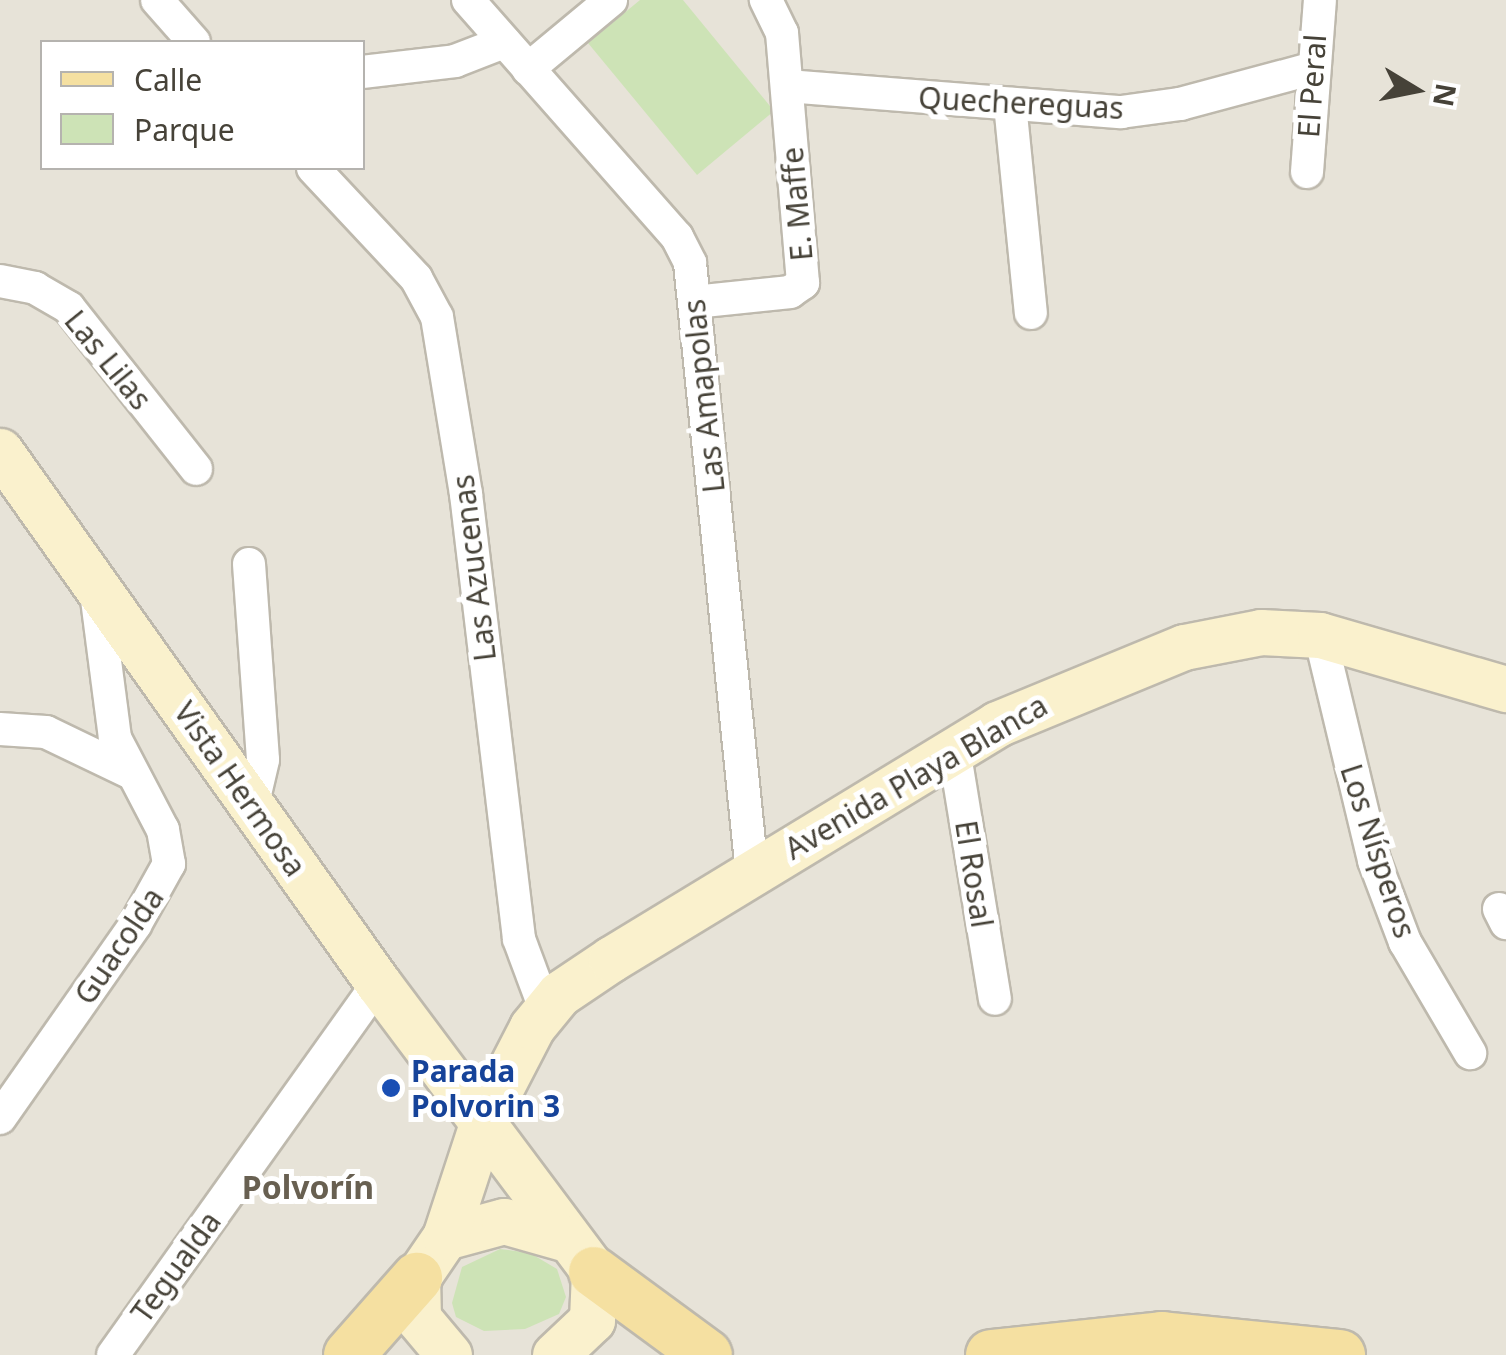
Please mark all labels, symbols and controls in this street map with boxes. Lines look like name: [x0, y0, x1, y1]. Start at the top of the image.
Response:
street label: El Peral: [1290, 33, 1334, 139]
legend: [40, 40, 365, 170]
north arrow: [1366, 40, 1466, 140]
text: Calle: [134, 59, 202, 100]
street label: Quechereguas: [917, 80, 1125, 126]
text: N: [1425, 81, 1466, 110]
text: Parque: [134, 109, 235, 150]
street label: E. Maffe: [774, 146, 820, 262]
street label: Las Amapolas: [676, 297, 732, 495]
street label: Las Lilas: [57, 303, 159, 417]
street label: Las Azucenas: [445, 473, 503, 663]
street label: Avenida Playa Blanca: [778, 687, 1054, 867]
street label: Vista Hermosa: [167, 695, 313, 883]
street label: Los Nísperos: [1333, 760, 1423, 942]
street label: El Rosal: [948, 818, 1000, 930]
street label: Guacolda: [67, 881, 171, 1011]
place label: Parada Polvorin 3: [411, 1053, 560, 1124]
marker: Parada Polvorin 3: [380, 1077, 402, 1099]
district label: Polvorín: [242, 1168, 374, 1206]
street label: Tegualda: [124, 1205, 228, 1329]

